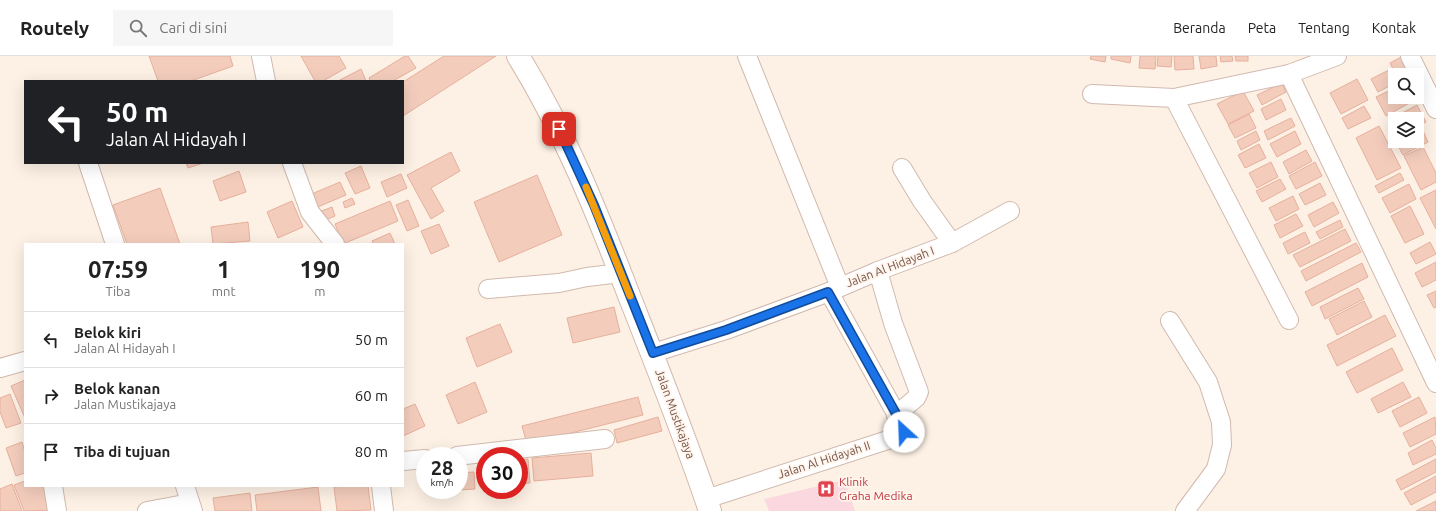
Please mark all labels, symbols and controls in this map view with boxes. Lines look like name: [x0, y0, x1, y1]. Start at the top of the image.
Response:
search box: [113, 10, 393, 46]
text: Routely: [20, 17, 89, 39]
icon: search: [127, 17, 149, 39]
text: Cari di sini: [159, 19, 227, 36]
text: Beranda: [1173, 20, 1226, 36]
text: Peta: [1248, 20, 1276, 36]
text: Tentang: [1298, 20, 1350, 36]
text: Kontak: [1372, 20, 1416, 36]
map controls: [1388, 68, 1424, 148]
button: search: [1388, 68, 1424, 104]
icon: left: [40, 96, 92, 148]
text: 50 m: [106, 96, 168, 127]
pin: [542, 112, 576, 146]
button: layers: [1388, 112, 1424, 148]
icon: arrive: [548, 118, 570, 140]
text: Jalan Al Hidayah I: [106, 129, 247, 149]
street label: Jalan Al Hidayah I: [844, 244, 936, 289]
text: 07:59: [88, 256, 148, 283]
text: 1: [217, 256, 231, 283]
text: 190: [300, 256, 340, 283]
text: Tiba: [105, 284, 130, 298]
text: mnt: [212, 284, 236, 298]
text: m: [314, 284, 325, 298]
text: Belok kiri: [74, 324, 141, 341]
icon: left: [40, 329, 62, 351]
text: 50 m: [355, 331, 388, 348]
text: Jalan Al Hidayah I: [74, 341, 176, 355]
street label: Jalan Mustikajaya: [653, 367, 698, 460]
text: Belok kanan: [74, 380, 160, 397]
icon: right: [40, 385, 62, 407]
text: 60 m: [355, 387, 388, 404]
text: Jalan Mustikajaya: [74, 397, 176, 411]
position arrow: [883, 411, 925, 453]
street label: Jalan Al Hidayah II: [776, 438, 872, 481]
icon: arrive: [40, 441, 62, 463]
text: Tiba di tujuan: [74, 443, 170, 460]
text: 80 m: [355, 443, 388, 460]
speed limit sign: 30: [476, 447, 528, 499]
text: 28: [431, 456, 453, 479]
place label: Klinik Graha Medika: [839, 475, 913, 502]
text: km/h: [430, 477, 454, 488]
hospital icon: Klinik Graha Medika: [816, 479, 836, 499]

